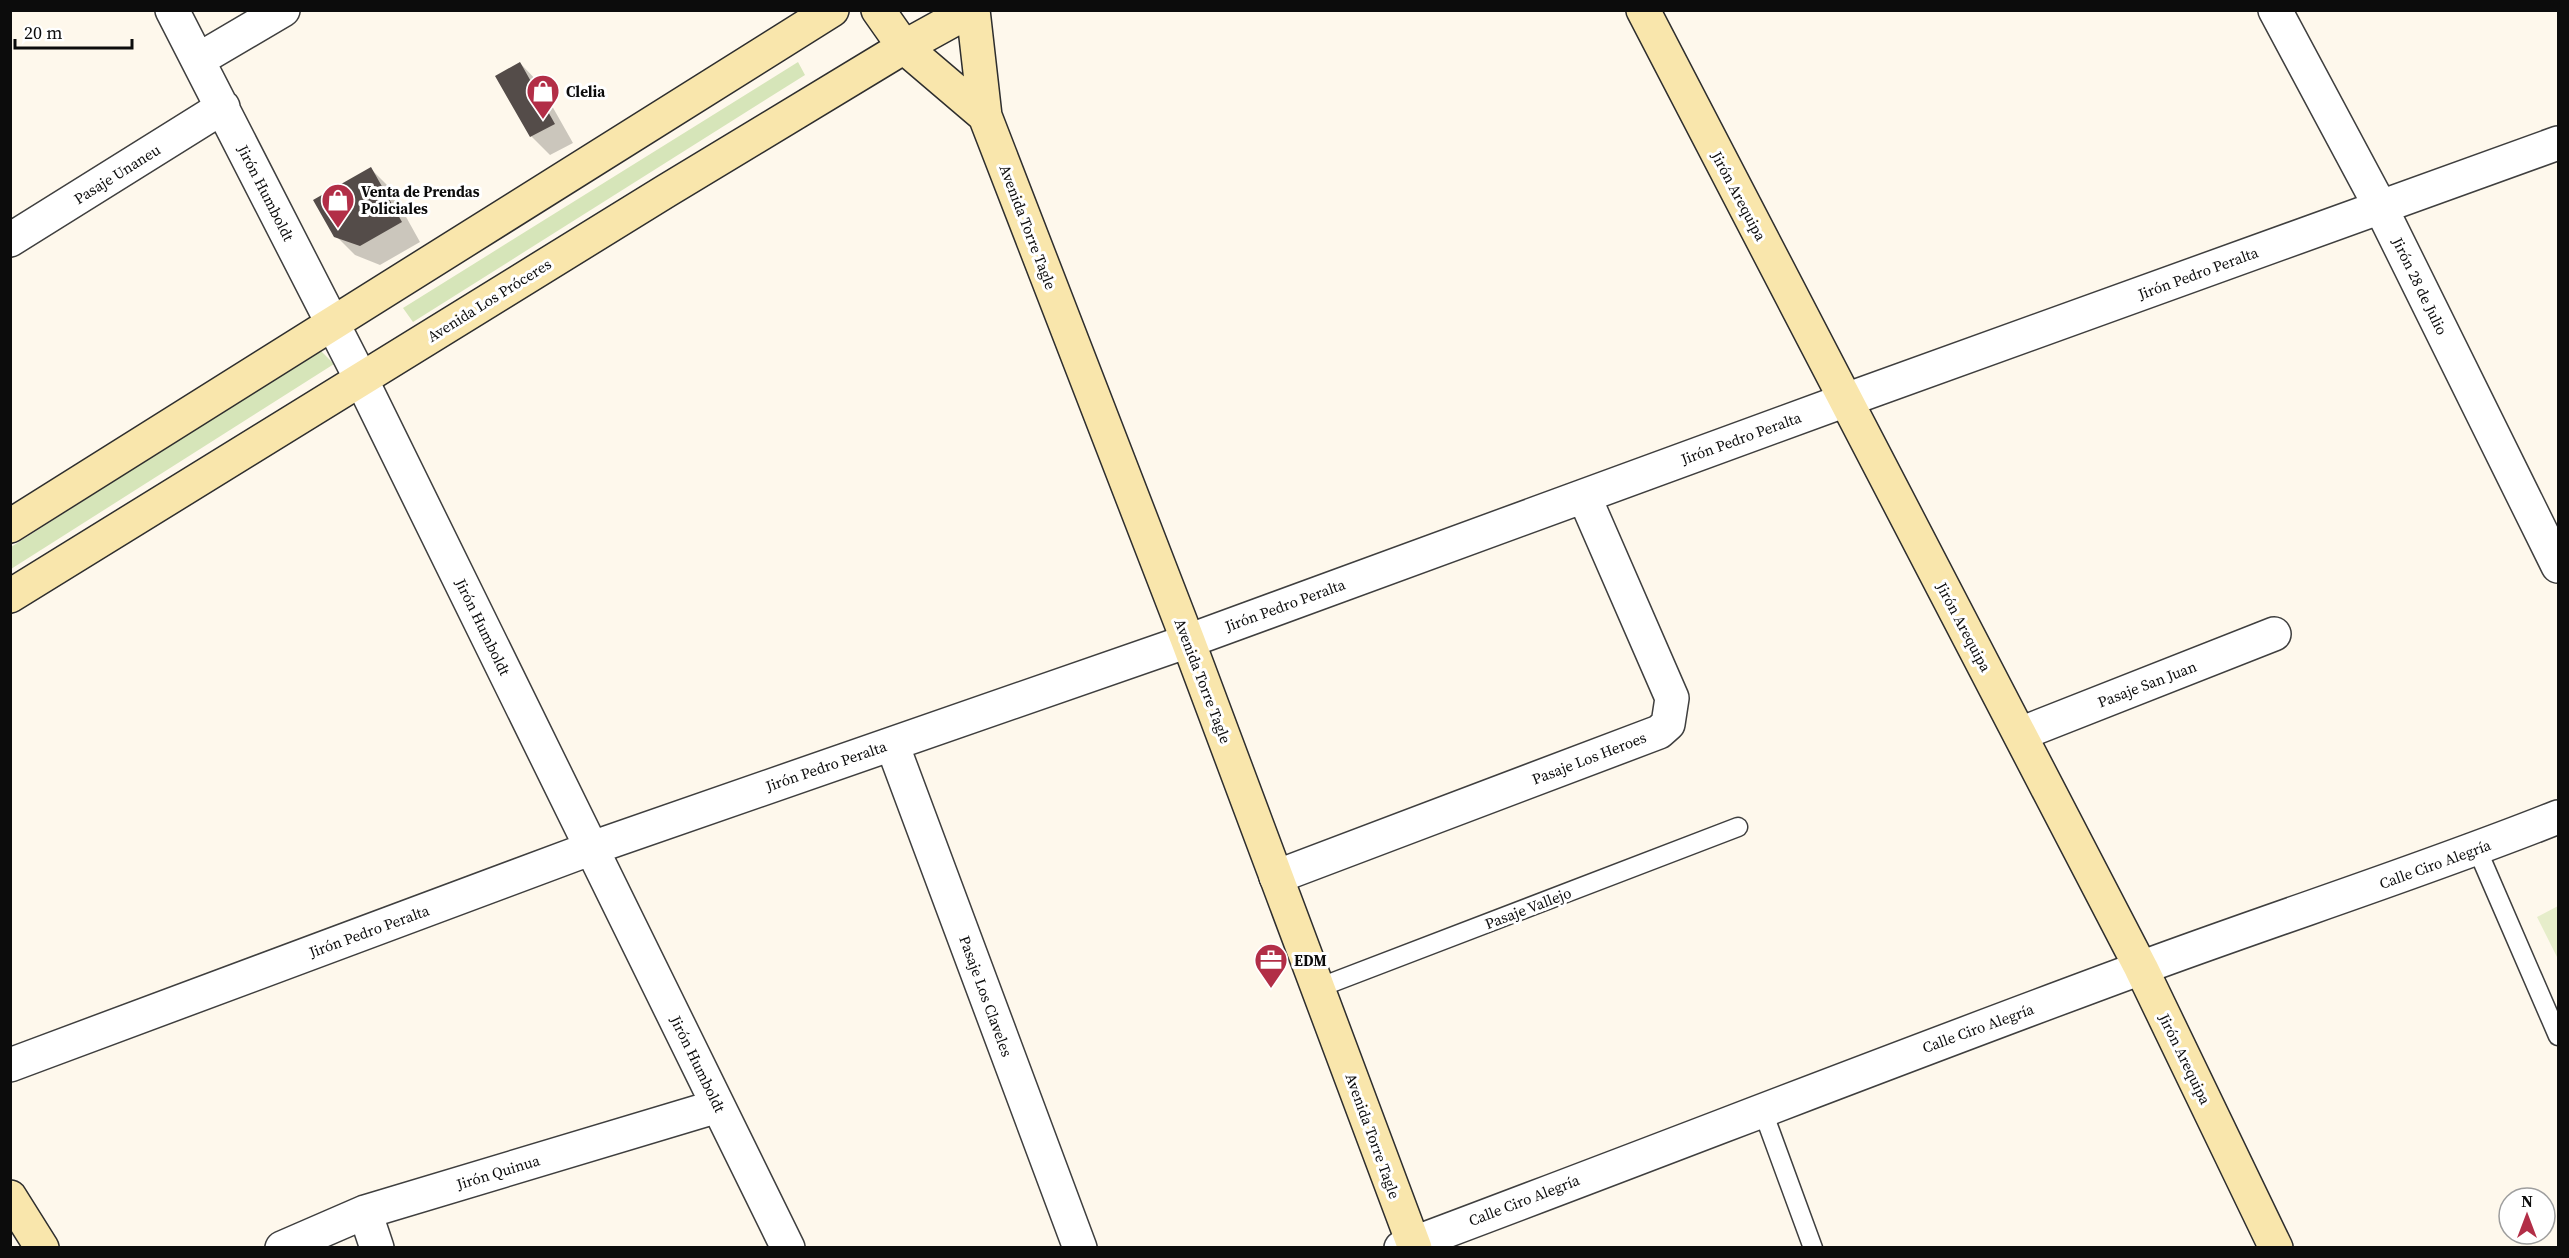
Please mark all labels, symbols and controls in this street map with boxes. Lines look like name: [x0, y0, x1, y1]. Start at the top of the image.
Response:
scale bar: [15, 12, 132, 50]
text: 20 m: [24, 20, 62, 45]
shop icon: Clelia: [525, 73, 561, 120]
place label: Clelia: [566, 81, 606, 102]
street label: Pasaje Unaneu: [70, 139, 165, 209]
street label: Jirón Humboldt: [232, 140, 299, 245]
street label: Jirón Arequipa: [1706, 147, 1772, 245]
street label: Avenida Torre Tagle: [995, 162, 1062, 293]
place label: Venta de Prendas Policiales: [361, 181, 480, 219]
shop icon: Venta de Prendas Policiales: [320, 182, 356, 229]
street label: Jirón 28 de Julio: [2387, 233, 2453, 338]
street label: Jirón Pedro Peralta: [2134, 241, 2261, 305]
street label: Avenida Los Próceres: [423, 253, 555, 347]
street label: Jirón Pedro Peralta: [1677, 406, 1804, 470]
street label: Jirón Pedro Peralta: [1221, 573, 1348, 637]
street label: Jirón Humboldt: [450, 574, 516, 679]
street label: Jirón Arequipa: [1931, 578, 1997, 676]
street label: Avenida Torre Tagle: [1170, 616, 1237, 747]
street label: Pasaje San Juan: [2095, 656, 2199, 712]
street label: Pasaje Los Heroes: [1529, 727, 1649, 789]
street label: Jirón Pedro Peralta: [762, 735, 890, 797]
street label: Calle Ciro Alegría: [2376, 834, 2494, 894]
street label: Pasaje Vallejo: [1482, 882, 1574, 934]
street label: Jirón Pedro Peralta: [305, 899, 432, 963]
street label: Pasaje Los Claveles: [954, 932, 1018, 1060]
office icon: EDM: [1253, 942, 1289, 989]
place label: EDM: [1294, 950, 1327, 971]
street label: Calle Ciro Alegría: [1919, 998, 2037, 1058]
street label: Jirón Arequipa: [2154, 1009, 2216, 1108]
street label: Jirón Humboldt: [665, 1011, 731, 1116]
street label: Avenida Torre Tagle: [1341, 1070, 1406, 1202]
street label: Jirón Quinua: [453, 1149, 543, 1195]
street label: Calle Ciro Alegría: [1465, 1169, 1583, 1231]
north arrow: [2497, 1186, 2557, 1246]
text: N: [2521, 1190, 2533, 1212]

